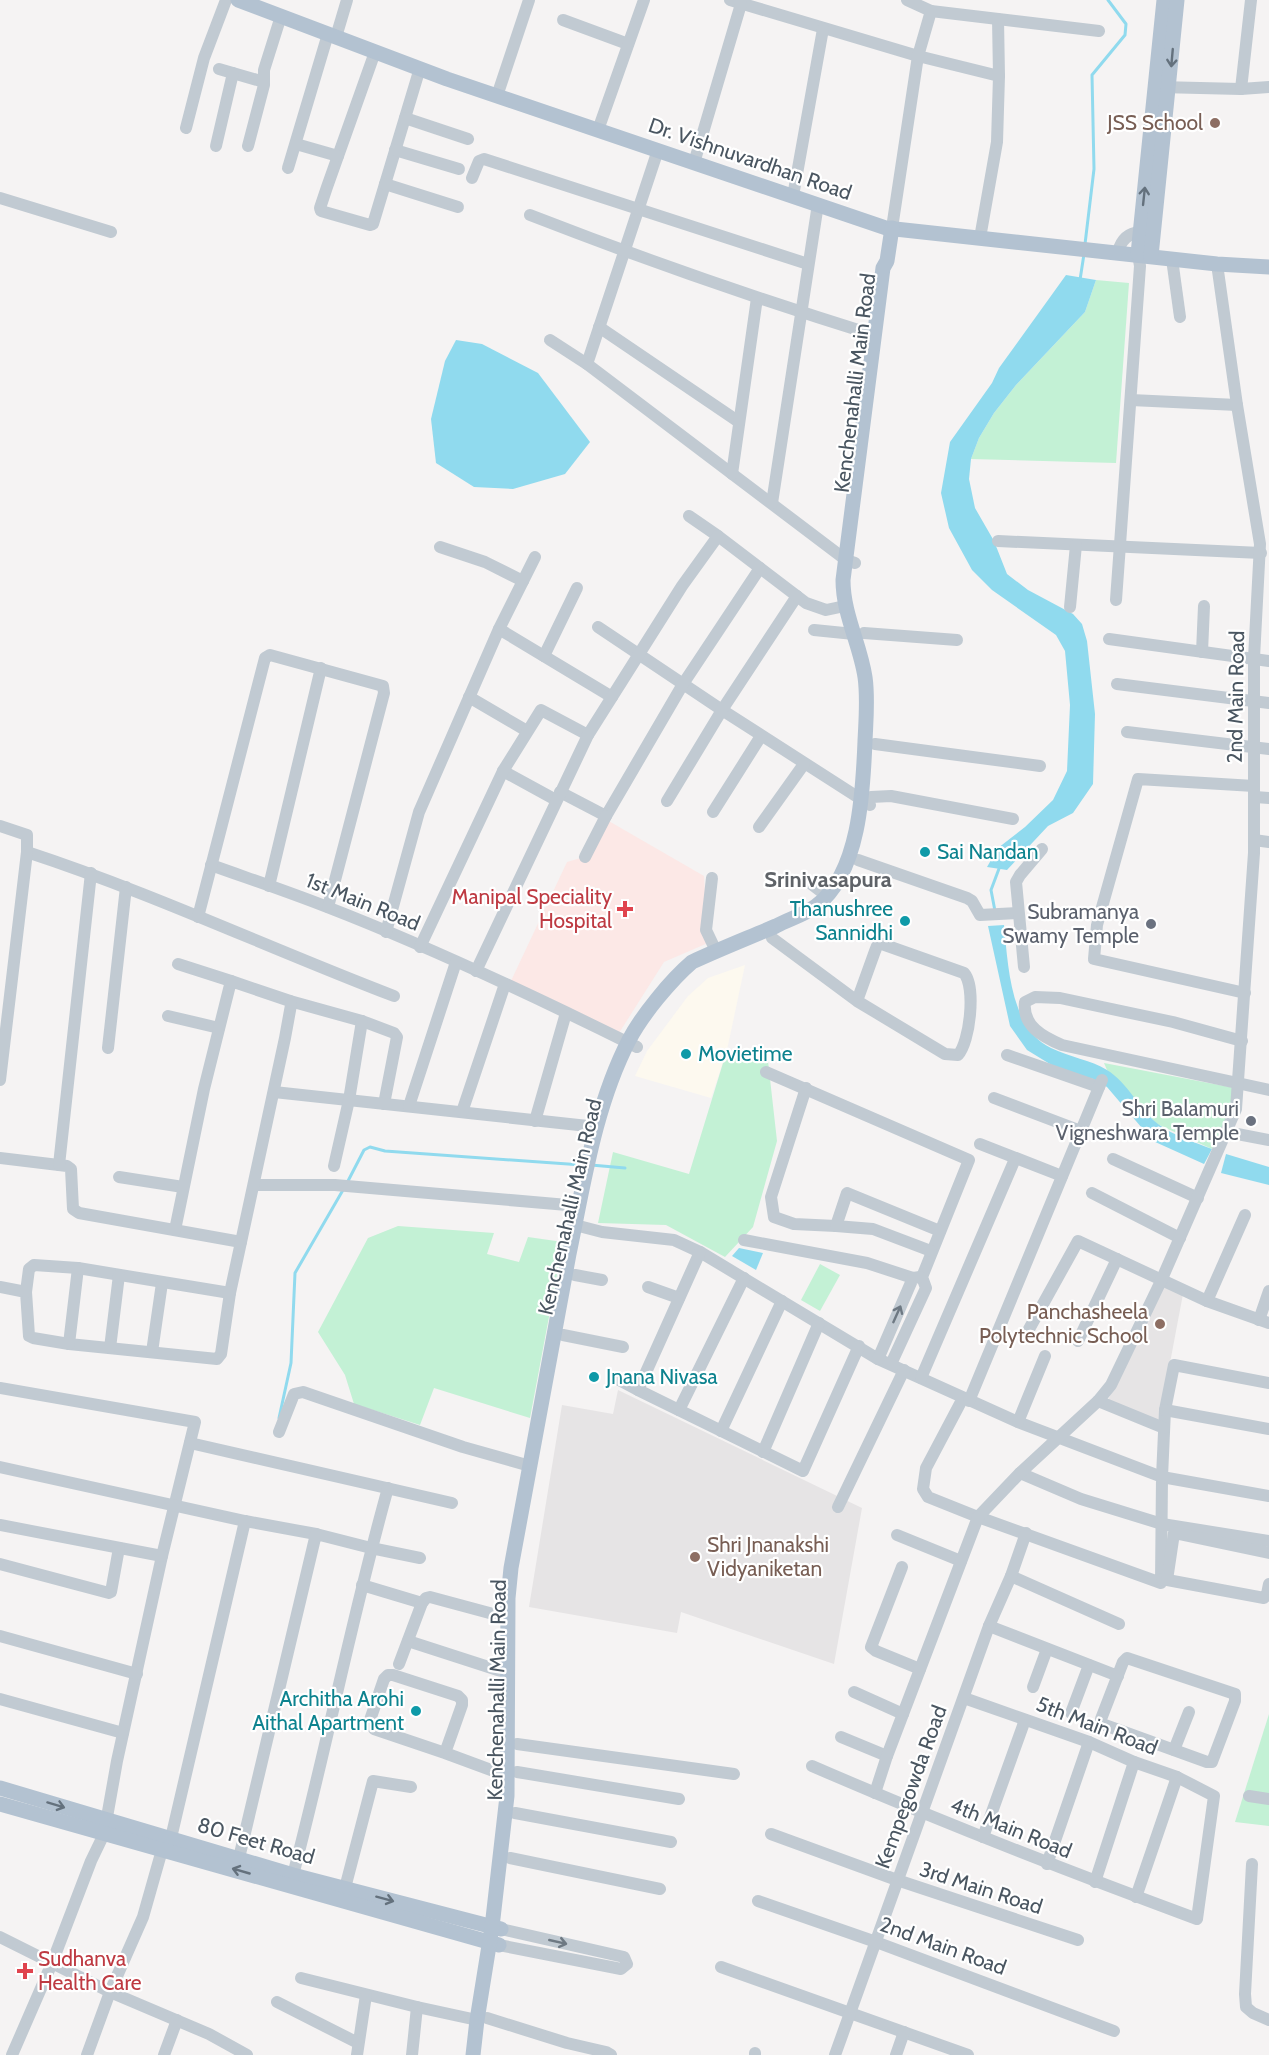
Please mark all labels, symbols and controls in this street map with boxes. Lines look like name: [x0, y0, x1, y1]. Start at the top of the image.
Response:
one-way arrow: [1166, 48, 1177, 68]
place label: JSS School: [1106, 110, 1203, 135]
street label: Dr. Vishnuvardhan Road: [645, 112, 855, 205]
marker: JSS School: [1208, 116, 1222, 130]
one-way arrow: [1139, 187, 1150, 206]
street label: Kenchenahalli Main Road: [829, 272, 880, 494]
street label: 2nd Main Road: [1222, 630, 1249, 763]
place label: Sai Nandan: [937, 839, 1038, 864]
marker: Sai Nandan: [918, 845, 932, 859]
district label: Srinivasapura: [764, 866, 892, 893]
street label: 1st Main Road: [302, 867, 424, 936]
place label: Manipal Speciality Hospital: [452, 884, 612, 933]
place label: Thanushree Sannidhi: [790, 896, 893, 945]
place label: Subramanya Swamy Temple: [1002, 899, 1139, 948]
marker: Manipal Speciality Hospital: [616, 900, 634, 918]
marker: Thanushree Sannidhi: [898, 914, 912, 928]
marker: Subramanya Swamy Temple: [1144, 917, 1158, 931]
place label: Movietime: [698, 1041, 793, 1066]
marker: Movietime: [679, 1047, 693, 1061]
street label: Kenchenahalli Main Road: [532, 1096, 607, 1317]
place label: Shri Balamuri Vigneshwara Temple: [1055, 1096, 1239, 1145]
marker: Shri Balamuri Vigneshwara Temple: [1244, 1114, 1258, 1128]
place label: Panchasheela Polytechnic School: [979, 1299, 1148, 1348]
one-way arrow: [892, 1306, 903, 1324]
marker: Panchasheela Polytechnic School: [1153, 1317, 1167, 1331]
place label: Jnana Nivasa: [605, 1364, 718, 1389]
marker: Jnana Nivasa: [587, 1370, 601, 1384]
place label: Shri Jnanakshi Vidyaniketan: [707, 1532, 829, 1581]
marker: Shri Jnanakshi Vidyaniketan: [688, 1550, 702, 1564]
street label: Kenchenahalli Main Road: [482, 1579, 511, 1801]
place label: Architha Arohi Aithal Apartment: [252, 1686, 404, 1735]
street label: 5th Main Road: [1033, 1691, 1161, 1760]
street label: Kempegowda Road: [869, 1702, 952, 1872]
marker: Architha Arohi Aithal Apartment: [409, 1704, 423, 1718]
street label: 4th Main Road: [947, 1792, 1076, 1863]
one-way arrow: [46, 1800, 65, 1811]
street label: 80 Feet Road: [195, 1812, 318, 1869]
street label: 3rd Main Road: [917, 1856, 1046, 1919]
one-way arrow: [232, 1865, 251, 1876]
one-way arrow: [375, 1894, 394, 1905]
street label: 2nd Main Road: [877, 1911, 1010, 1980]
one-way arrow: [548, 1937, 568, 1948]
place label: Sudhanva Health Care: [38, 1946, 142, 1995]
marker: Sudhanva Health Care: [16, 1962, 34, 1980]

